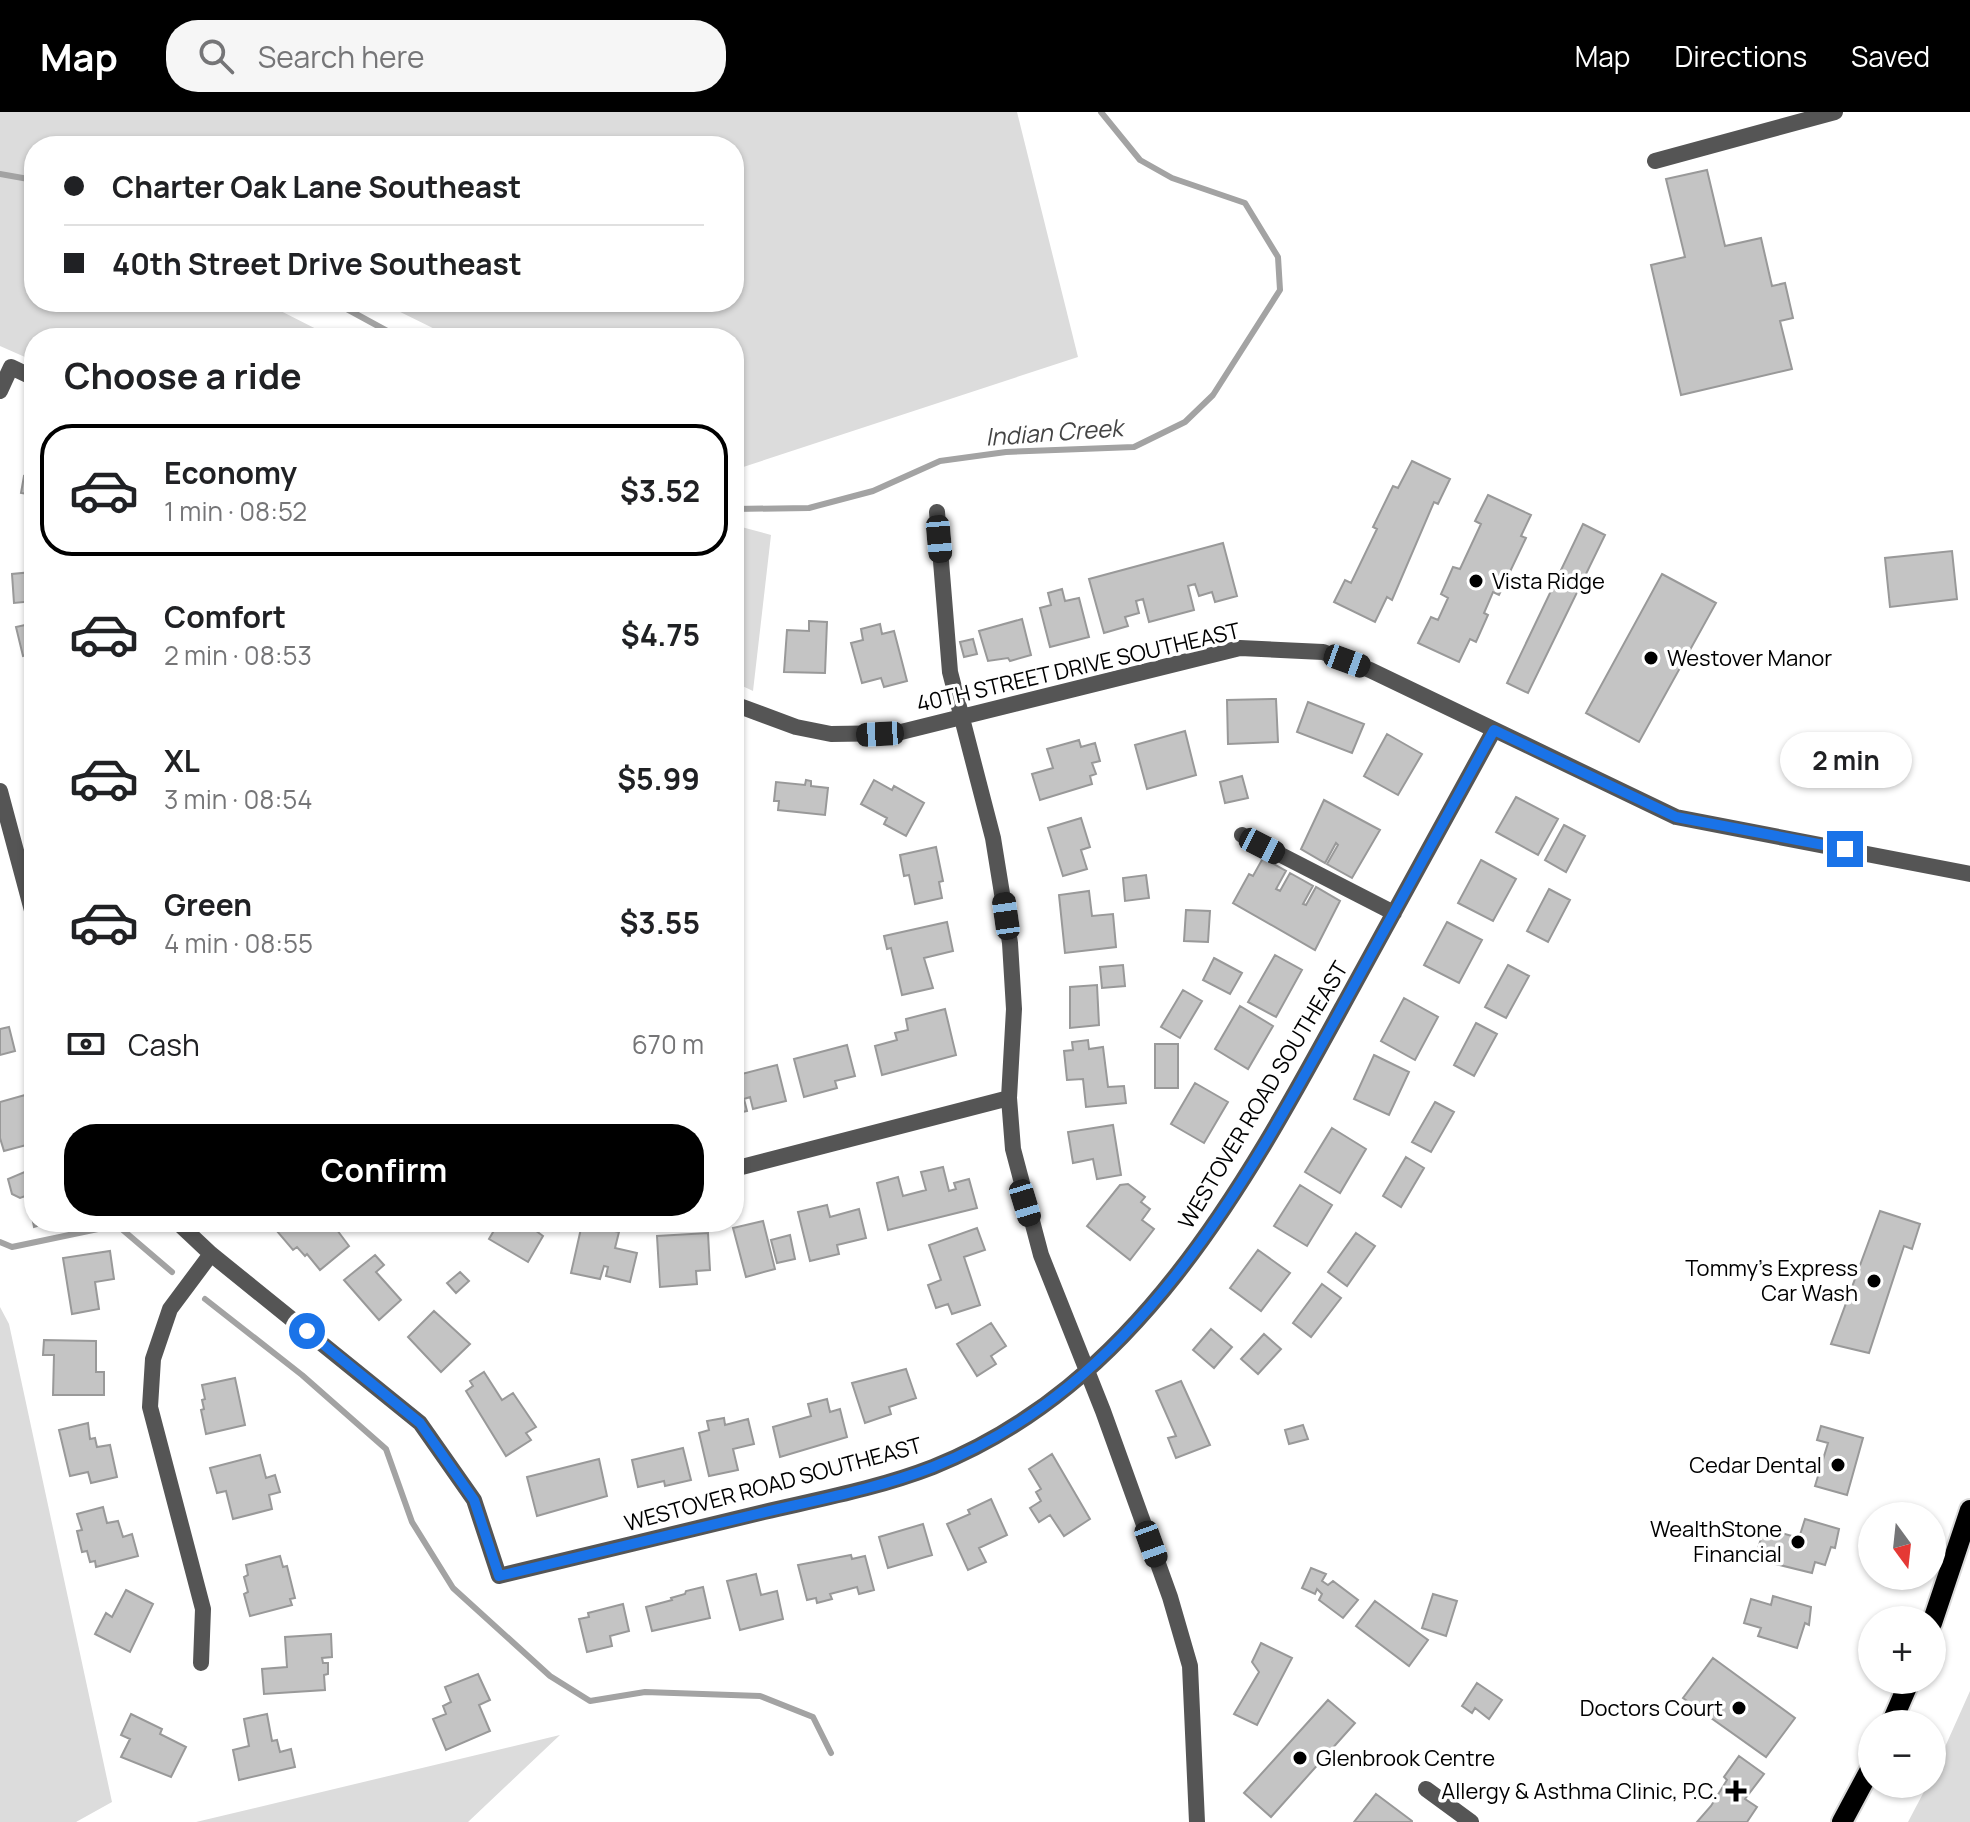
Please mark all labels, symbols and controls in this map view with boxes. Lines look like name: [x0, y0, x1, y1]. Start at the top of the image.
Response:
search box: [166, 20, 726, 92]
text: Map: [40, 30, 118, 82]
icon: search: [194, 34, 238, 78]
text: Search here: [258, 36, 425, 77]
text: Map: [1575, 37, 1630, 75]
text: Directions: [1674, 37, 1807, 75]
text: Saved: [1851, 37, 1930, 75]
text: Charter Oak Lane Southeast: [112, 166, 521, 207]
text: 40th Street Drive Southeast: [112, 243, 522, 284]
text: Choose a ride: [64, 351, 302, 400]
water label: Indian Creek: [984, 410, 1127, 453]
text: Economy: [164, 452, 297, 493]
icon: car: [68, 454, 140, 526]
text: $3.52: [620, 470, 700, 511]
text: 1 min · 08:52: [164, 493, 307, 529]
car: [925, 514, 953, 564]
place label: Vista Ridge: [1492, 566, 1605, 596]
marker: Vista Ridge: [1467, 572, 1485, 590]
text: Comfort: [164, 596, 286, 637]
icon: car: [68, 598, 140, 670]
text: $4.75: [621, 614, 700, 655]
street label: 40TH STREET DRIVE SOUTHEAST: [913, 615, 1243, 719]
text: 2 min · 08:53: [164, 637, 312, 673]
car: [1320, 642, 1374, 680]
place label: Westover Manor: [1667, 643, 1832, 673]
marker: Westover Manor: [1642, 649, 1660, 667]
car: [855, 721, 905, 747]
callout: 2 min: [1779, 733, 1911, 789]
text: XL: [164, 740, 200, 781]
icon: car: [68, 742, 140, 814]
text: 2 min: [1812, 742, 1880, 778]
text: $5.99: [617, 758, 700, 799]
text: 3 min · 08:54: [164, 781, 313, 817]
car: [1235, 824, 1289, 868]
route end: [1827, 831, 1863, 867]
text: Green: [164, 884, 252, 925]
icon: car: [68, 886, 140, 958]
car: [991, 891, 1021, 941]
text: $3.55: [619, 902, 700, 943]
text: 4 min · 08:55: [164, 925, 313, 961]
street label: WESTOVER ROAD SOUTHEAST: [1171, 956, 1355, 1234]
icon: cash: [64, 1022, 108, 1066]
text: Cash: [128, 1024, 200, 1065]
text: 670 m: [632, 1026, 704, 1062]
button: Confirm: [64, 1124, 704, 1216]
car: [1007, 1177, 1043, 1229]
place label: Tommy's Express Car Wash: [1685, 1253, 1858, 1308]
marker: Tommy's Express Car Wash: [1865, 1272, 1883, 1290]
route start: [289, 1313, 325, 1349]
street label: WESTOVER ROAD SOUTHEAST: [621, 1430, 925, 1538]
place label: Cedar Dental: [1689, 1450, 1822, 1480]
marker: Cedar Dental: [1829, 1456, 1847, 1474]
north arrow: [1858, 1502, 1946, 1590]
map controls: [1858, 1502, 1946, 1798]
place label: WealthStone Financial: [1650, 1514, 1782, 1569]
car: [1132, 1517, 1170, 1571]
marker: WealthStone Financial: [1789, 1533, 1807, 1551]
button: +: [1858, 1606, 1946, 1694]
place label: Doctors Court: [1580, 1693, 1723, 1723]
marker: Doctors Court: [1730, 1699, 1748, 1717]
button: −: [1858, 1710, 1946, 1798]
place label: Glenbrook Centre: [1316, 1743, 1495, 1773]
marker: Glenbrook Centre: [1291, 1749, 1309, 1767]
place label: Allergy & Asthma Clinic, P.C.: [1441, 1776, 1718, 1806]
marker: Allergy & Asthma Clinic, P.C.: [1725, 1780, 1747, 1802]

